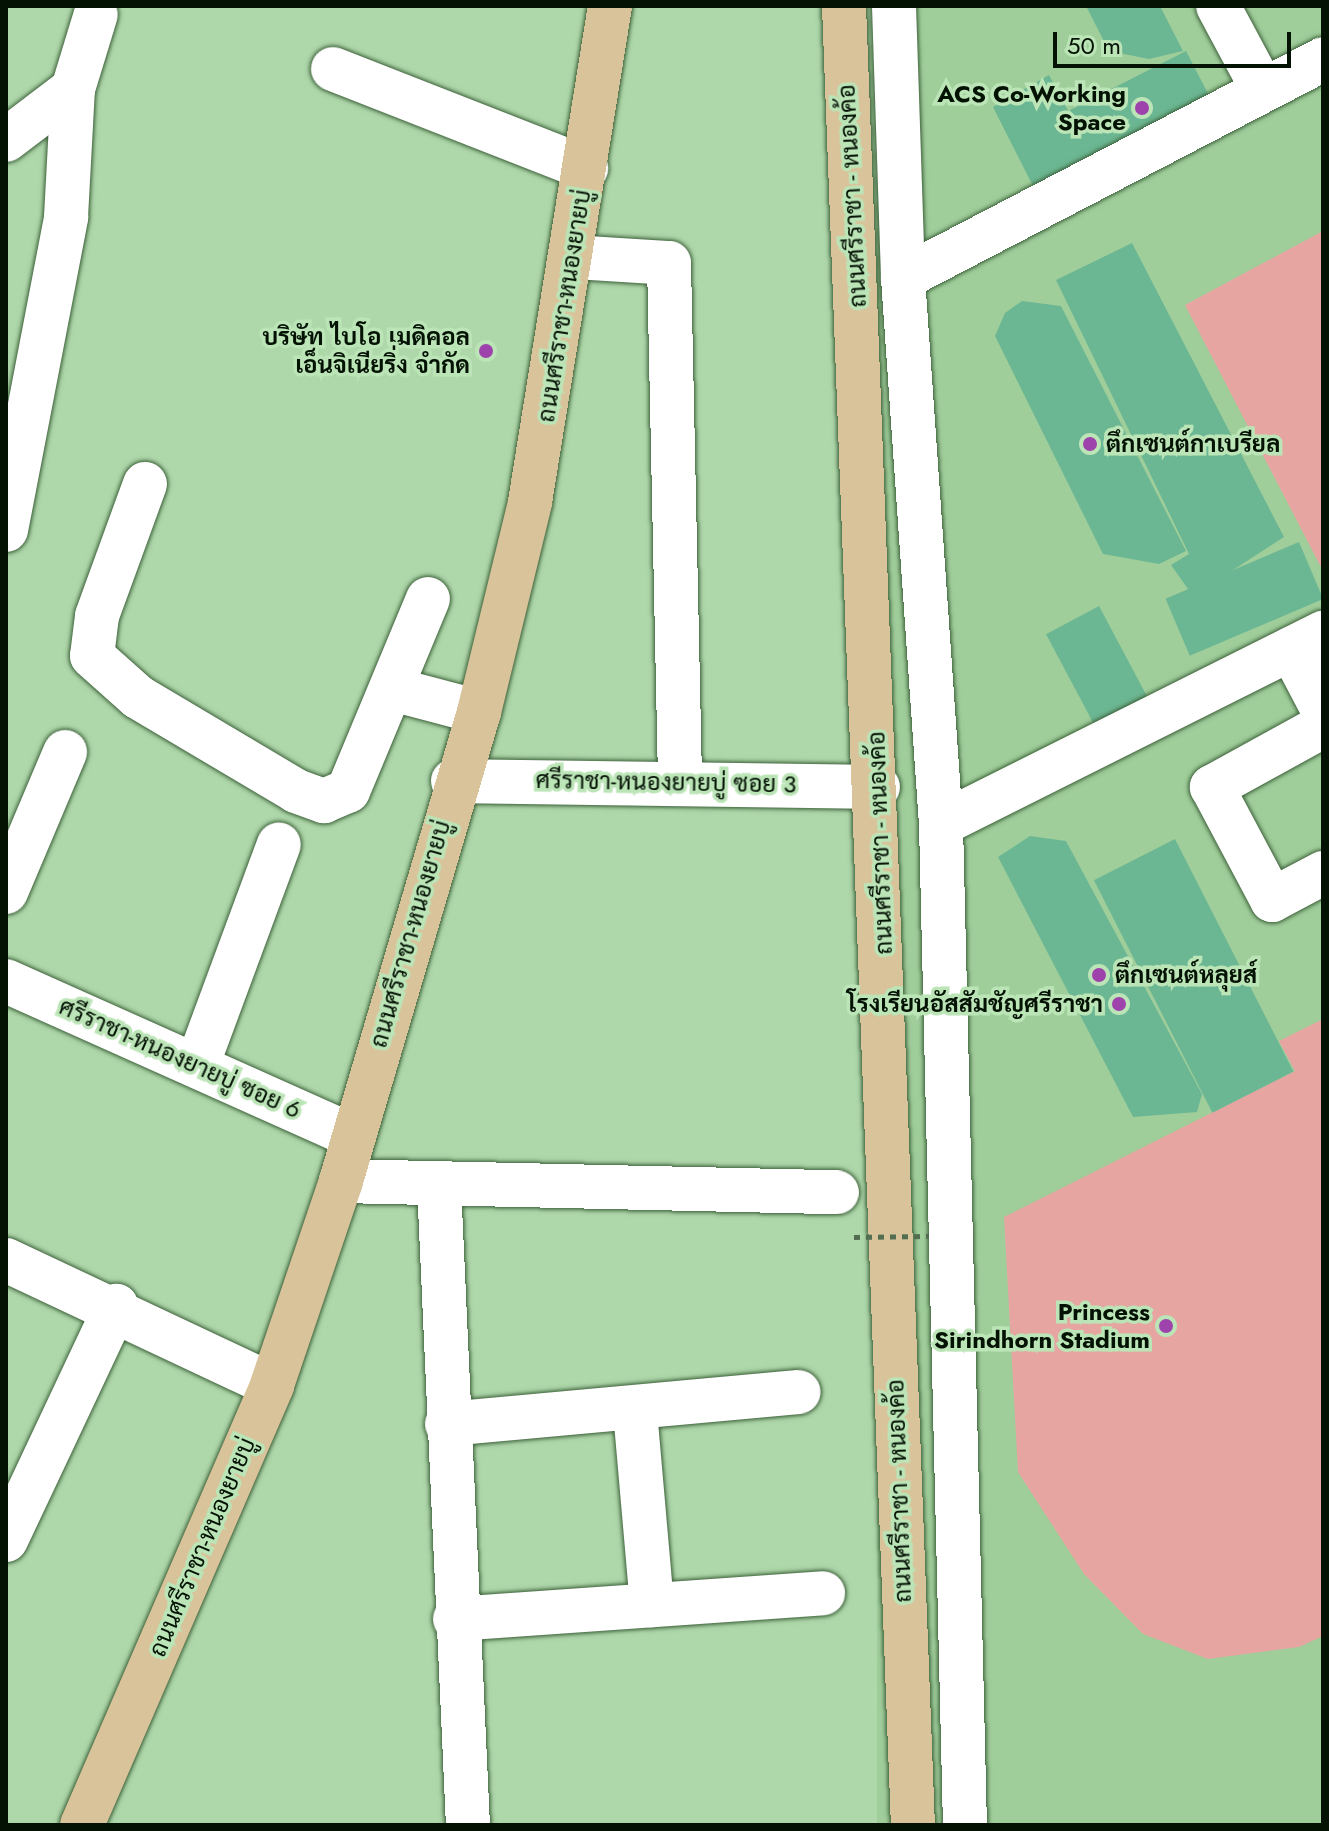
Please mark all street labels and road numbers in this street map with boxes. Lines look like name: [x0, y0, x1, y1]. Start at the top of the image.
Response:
street label: ถนนศรีราชา - หนองค้อ: [832, 84, 872, 308]
street label: ถนนศรีราชา-หนองยายบู่: [531, 188, 597, 424]
street label: ถนนศรีราชา - หนองค้อ: [862, 731, 898, 955]
street label: ศรีราชา-หนองยายบู่ ซอย 3: [535, 765, 797, 799]
street label: ถนนศรีราชา-หนองยายบู่: [364, 817, 456, 1051]
street label: ศรีราชา-หนองยายบู่ ซอย 6: [55, 992, 305, 1124]
street label: ถนนศรีราชา - หนองค้อ: [881, 1379, 917, 1603]
street label: ถนนศรีราชา-หนองยายบู่: [143, 1433, 261, 1661]

